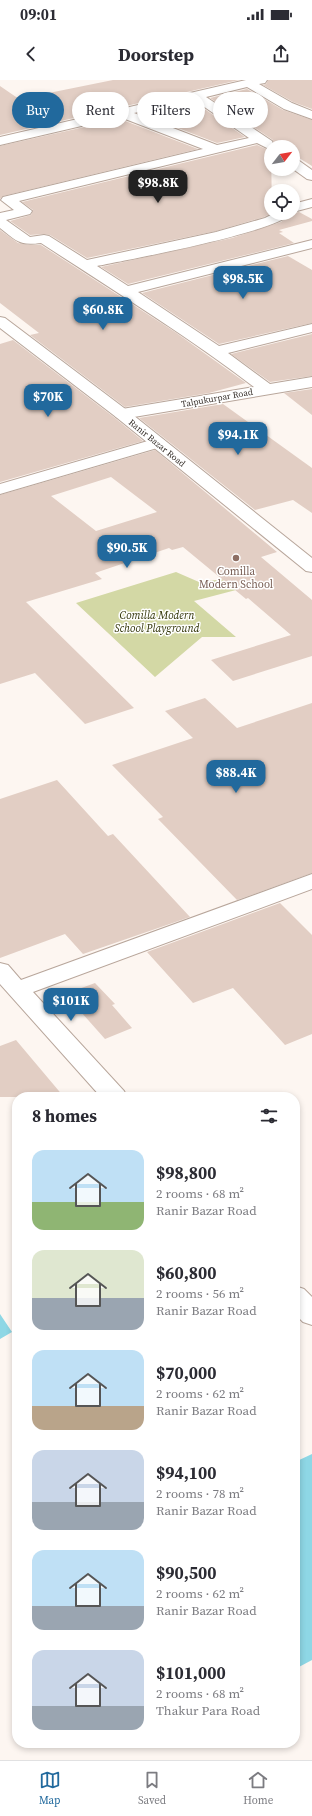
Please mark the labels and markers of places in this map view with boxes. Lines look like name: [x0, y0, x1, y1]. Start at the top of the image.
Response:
pin: $98.8K: [125, 170, 191, 204]
pin: $98.5K: [210, 266, 276, 300]
pin: $60.8K: [70, 297, 136, 331]
pin: $70K: [24, 384, 72, 418]
pin: $94.1K: [205, 422, 271, 456]
pin: $90.5K: [94, 535, 160, 569]
marker: Comilla Modern School: [231, 553, 241, 563]
place label: Comilla Modern School: [199, 564, 273, 592]
pin: $88.4K: [203, 760, 269, 794]
pin: $101K: [43, 988, 99, 1022]

